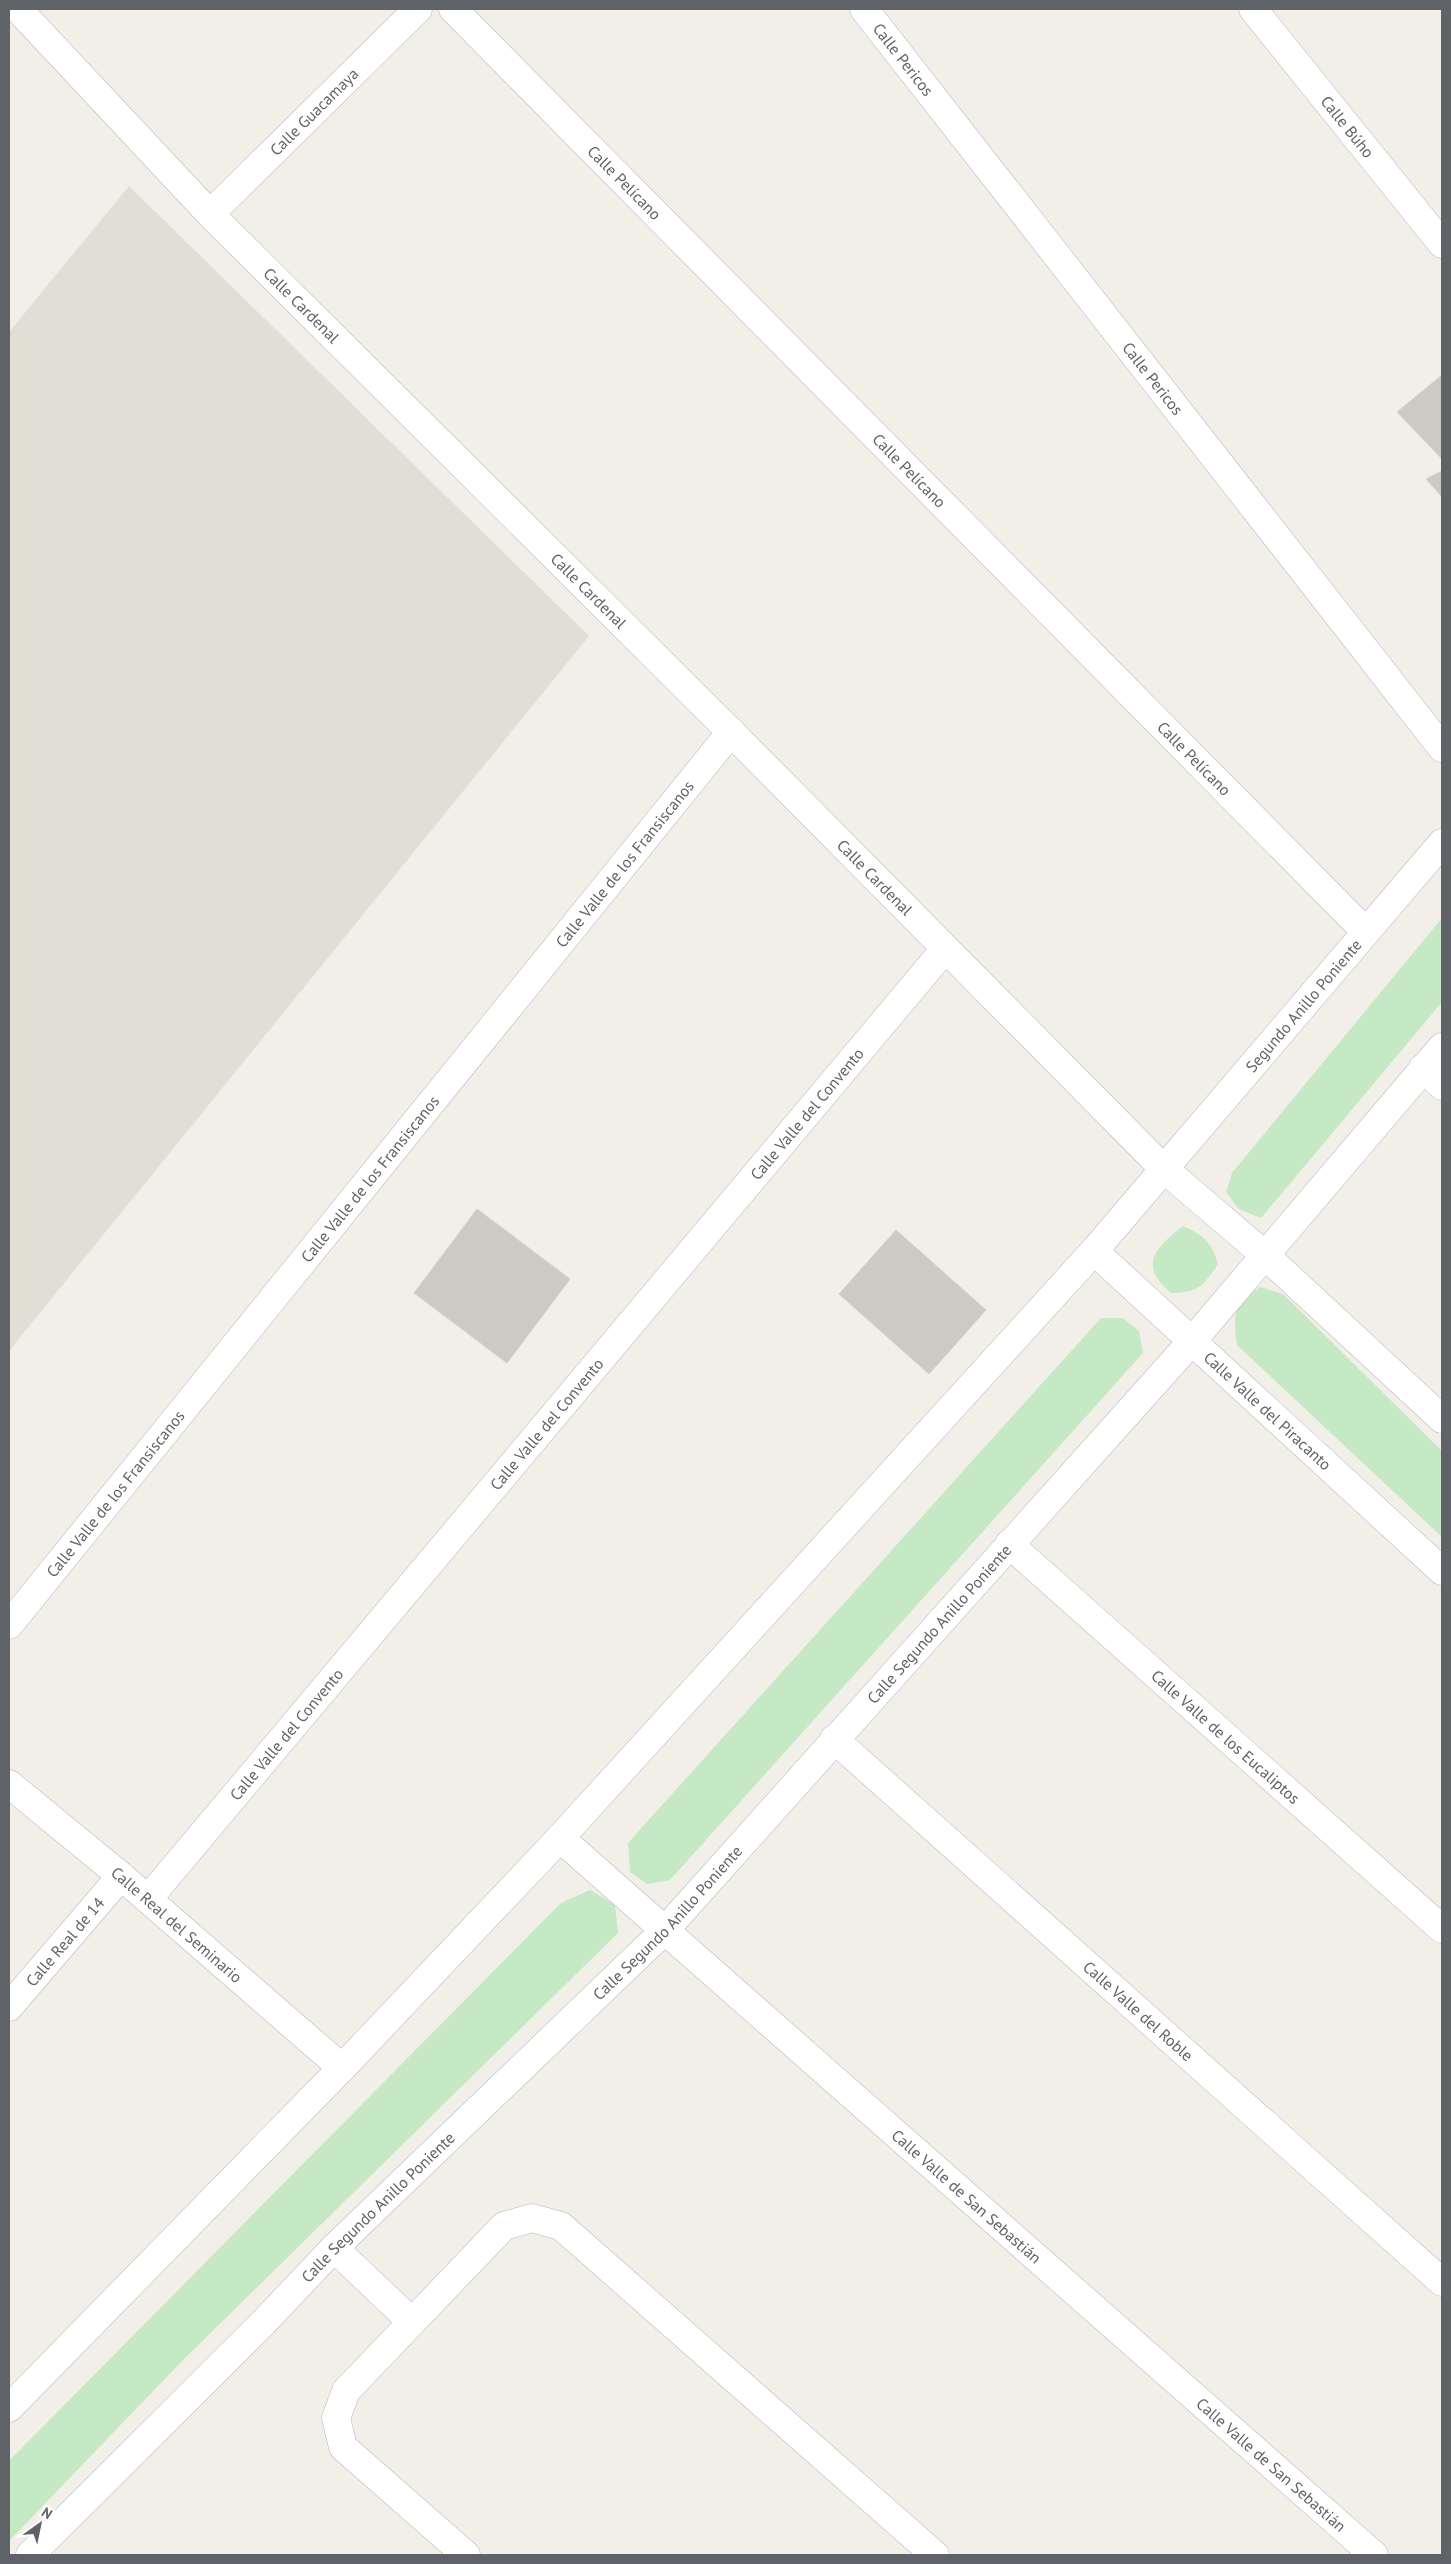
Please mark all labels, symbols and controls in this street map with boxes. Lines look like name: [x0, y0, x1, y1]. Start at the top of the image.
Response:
street label: Calle Pericos: [869, 19, 938, 100]
street label: Calle Guacamaya: [265, 64, 362, 160]
street label: Calle Búho: [1317, 92, 1379, 162]
street label: Calle Pelícano: [584, 141, 666, 224]
street label: Calle Cardenal: [259, 263, 344, 347]
street label: Calle Pericos: [1118, 338, 1188, 419]
street label: Calle Pelícano: [868, 429, 950, 512]
street label: Calle Cardenal: [547, 549, 631, 633]
street label: Calle Pelícano: [1153, 717, 1235, 800]
street label: Calle Valle de los Fransiscanos: [551, 776, 698, 951]
street label: Calle Cardenal: [833, 835, 917, 920]
street label: Segundo Anillo Poniente: [1241, 935, 1366, 1076]
street label: Calle Valle del Convento: [746, 1044, 868, 1184]
street label: Calle Valle de los Fransiscanos: [296, 1091, 444, 1266]
street label: Calle Valle del Piracanto: [1200, 1347, 1336, 1474]
street label: Calle Valle del Convento: [485, 1354, 608, 1494]
street label: Calle Valle de los Fransiscanos: [42, 1406, 189, 1581]
street label: Calle Segundo Anillo Poniente: [863, 1540, 1016, 1708]
street label: Calle Valle del Convento: [225, 1664, 347, 1804]
street label: Calle Valle de los Eucaliptos: [1147, 1665, 1304, 1808]
street label: Calle Segundo Anillo Poniente: [588, 1841, 746, 2004]
street label: Calle Real del Seminario: [107, 1862, 247, 1987]
street label: Calle Real de 14: [21, 1893, 109, 1990]
street label: Calle Valle del Roble: [1079, 1956, 1197, 2065]
street label: Calle Valle de San Sebastián: [888, 2125, 1046, 2268]
street label: Calle Segundo Anillo Poniente: [297, 2128, 459, 2287]
street label: Calle Valle de San Sebastián: [1192, 2393, 1350, 2536]
north arrow: [15, 2499, 65, 2549]
text: N: [38, 2503, 56, 2523]

